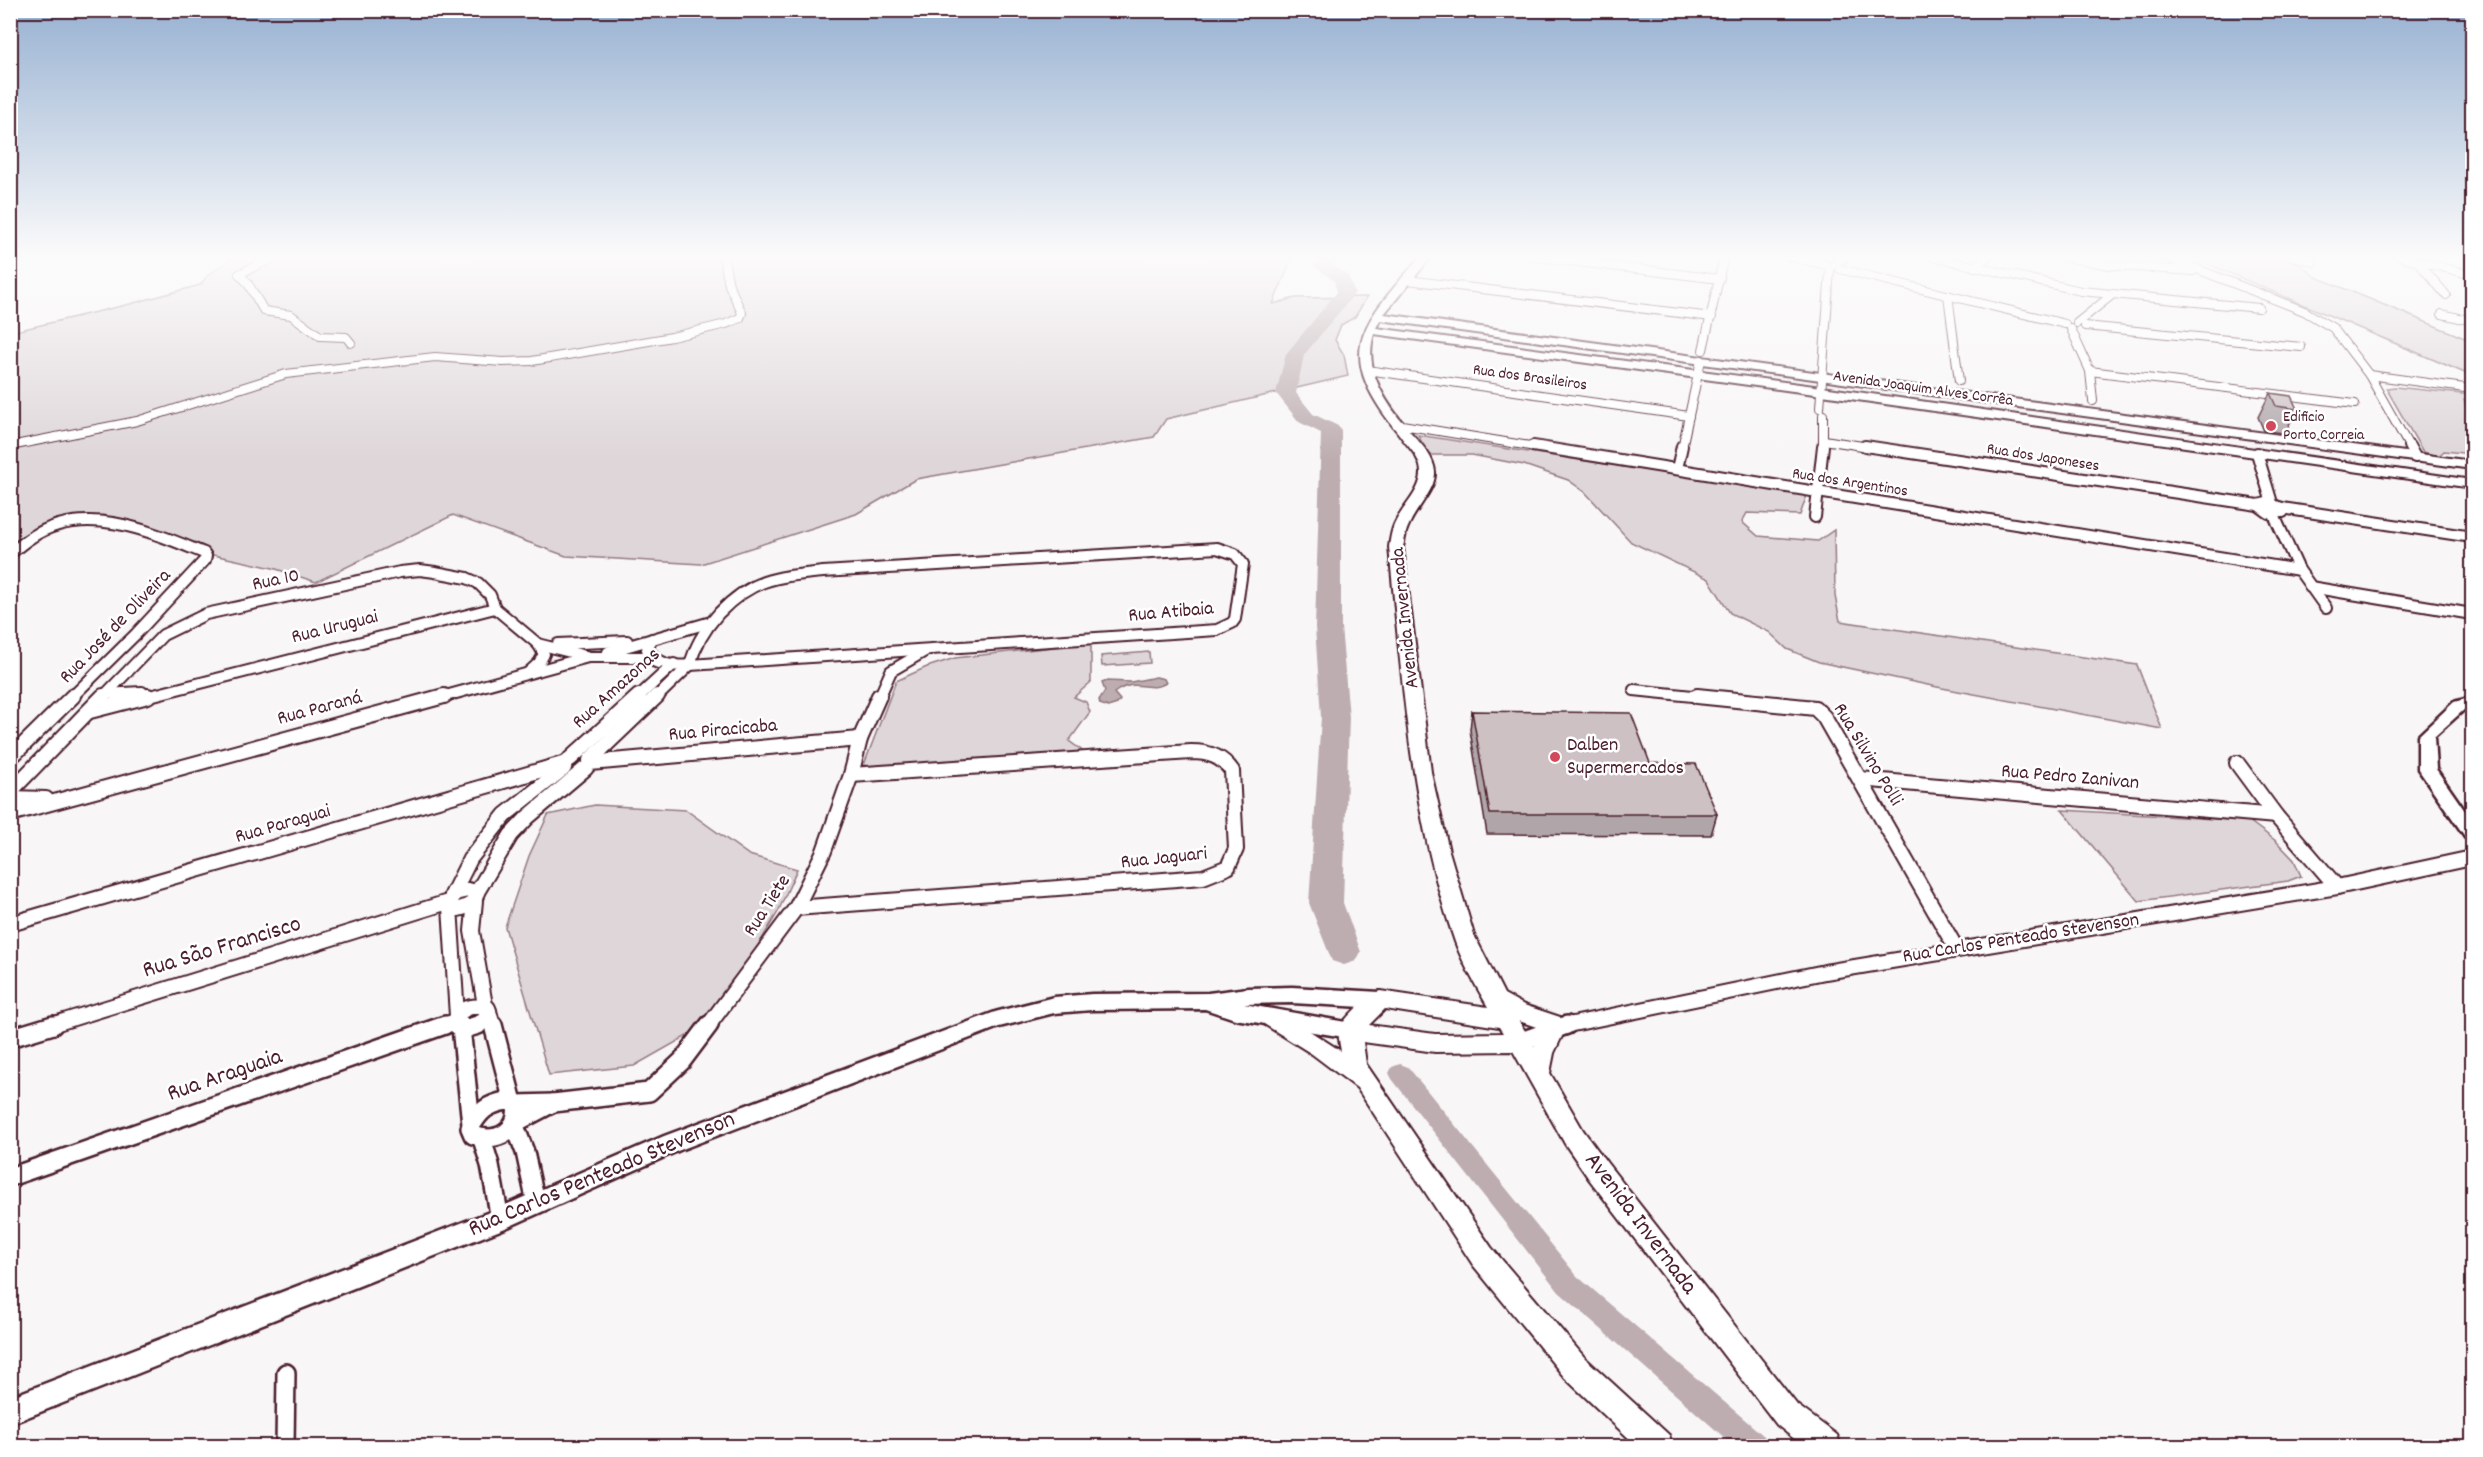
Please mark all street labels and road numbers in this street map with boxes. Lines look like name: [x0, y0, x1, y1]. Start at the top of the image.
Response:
street label: Rua dos Brasileiros: [1471, 359, 1589, 397]
street label: Avenida Joaquim Alves Corrêa: [1832, 365, 2015, 413]
street label: Rua dos Japoneses: [1985, 438, 2101, 478]
street label: Rua dos Argentinos: [1790, 462, 1910, 504]
street label: Avenida Invernada: [1385, 545, 1427, 690]
street label: Rua 10: [250, 562, 302, 600]
street label: Rua José de Oliveira: [54, 563, 179, 691]
street label: Rua Atibaia: [1127, 595, 1215, 631]
street label: Rua Uruguai: [289, 604, 382, 652]
street label: Rua Amazonas: [567, 642, 667, 736]
street label: Rua Paraná: [274, 684, 366, 734]
street label: Rua Silvino Polli: [1825, 698, 1909, 812]
street label: Rua Piracicaba: [667, 712, 779, 750]
street label: Rua Pedro Zanivan: [2000, 758, 2140, 798]
street label: Rua Paraguai: [232, 798, 334, 852]
street label: Rua Jaguari: [1119, 841, 1209, 877]
street label: Rua Tiete: [737, 869, 799, 943]
street label: Rua Carlos Penteado Stevenson: [1901, 906, 2141, 972]
street label: Rua São Francisco: [139, 908, 305, 988]
street label: Rua Araguaia: [163, 1040, 288, 1112]
street label: Rua Carlos Penteado Stevenson: [463, 1103, 741, 1247]
street label: Avenida Invernada: [1575, 1146, 1705, 1303]

